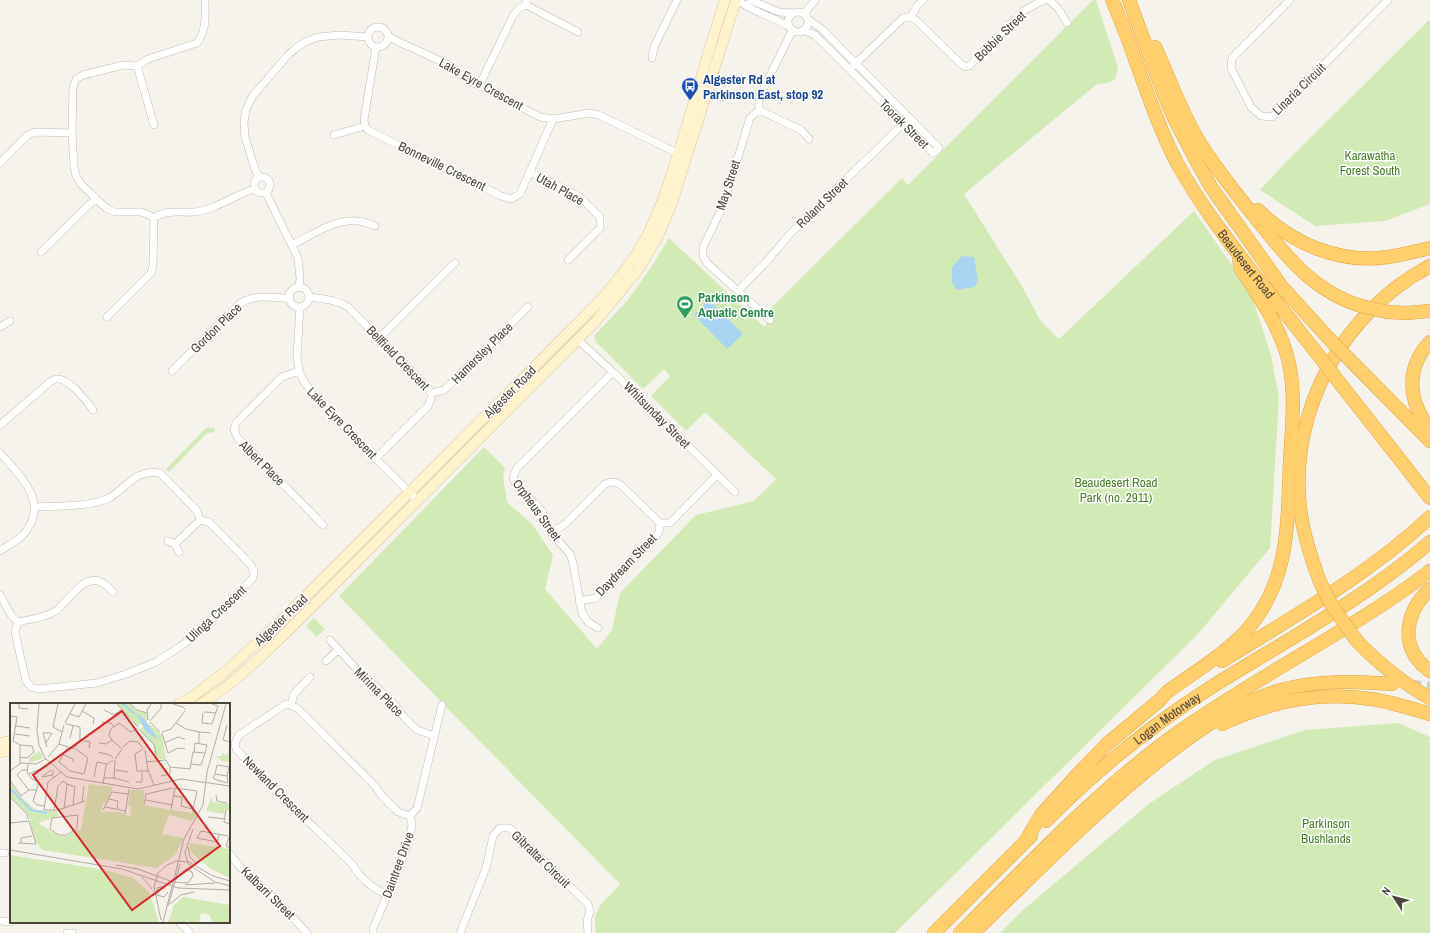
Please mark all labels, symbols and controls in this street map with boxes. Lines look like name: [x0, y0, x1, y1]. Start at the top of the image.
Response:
street label: Bobbie Street: [971, 7, 1029, 65]
street label: Lake Eyre Crescent: [436, 54, 526, 114]
street label: Linaria Circuit: [1269, 59, 1329, 119]
place label: Algester Rd at Parkinson East, stop 92: [703, 71, 823, 103]
bus stop icon: Algester Rd at Parkinson East, stop 92: [680, 76, 700, 101]
street label: Toorak Street: [876, 96, 932, 152]
street label: Bonneville Crescent: [395, 137, 489, 195]
park label: Karawatha Forest South: [1340, 147, 1400, 179]
street label: May Street: [712, 158, 744, 212]
street label: Utah Place: [533, 169, 587, 209]
street label: Roland Street: [793, 174, 851, 232]
street label: Beaudesert Road: [1214, 226, 1279, 302]
place label: Parkinson Aquatic Centre: [698, 289, 774, 321]
sports icon: Parkinson Aquatic Centre: [675, 294, 695, 319]
street label: Gordon Place: [187, 299, 245, 357]
street label: Hamersley Place: [448, 318, 517, 387]
street label: Bellfield Crescent: [363, 322, 433, 394]
street label: Algester Road: [479, 362, 540, 423]
street label: Whitsunday Street: [620, 378, 694, 452]
street label: Lake Eyre Crescent: [303, 383, 381, 463]
street label: Albert Place: [235, 436, 288, 489]
park label: Beaudesert Road Park (no. 2911): [1075, 474, 1158, 506]
street label: Orpheus Street: [509, 476, 565, 544]
street label: Daydream Street: [592, 530, 660, 600]
street label: Ulinga Crescent: [182, 582, 250, 646]
street label: Algester Road: [250, 590, 311, 650]
street label: Mirima Place: [351, 664, 407, 720]
street label: Logan Motorway: [1130, 688, 1204, 748]
inset map: [10, 703, 230, 923]
street label: Newland Crescent: [239, 752, 313, 826]
park label: Parkinson Bushlands: [1301, 815, 1351, 847]
street label: Gibraltar Circuit: [508, 827, 574, 891]
street label: Daintree Drive: [378, 829, 418, 900]
street label: Kalbarri Street: [237, 863, 299, 923]
north arrow: [1374, 877, 1414, 917]
text: N: [1378, 884, 1393, 898]

